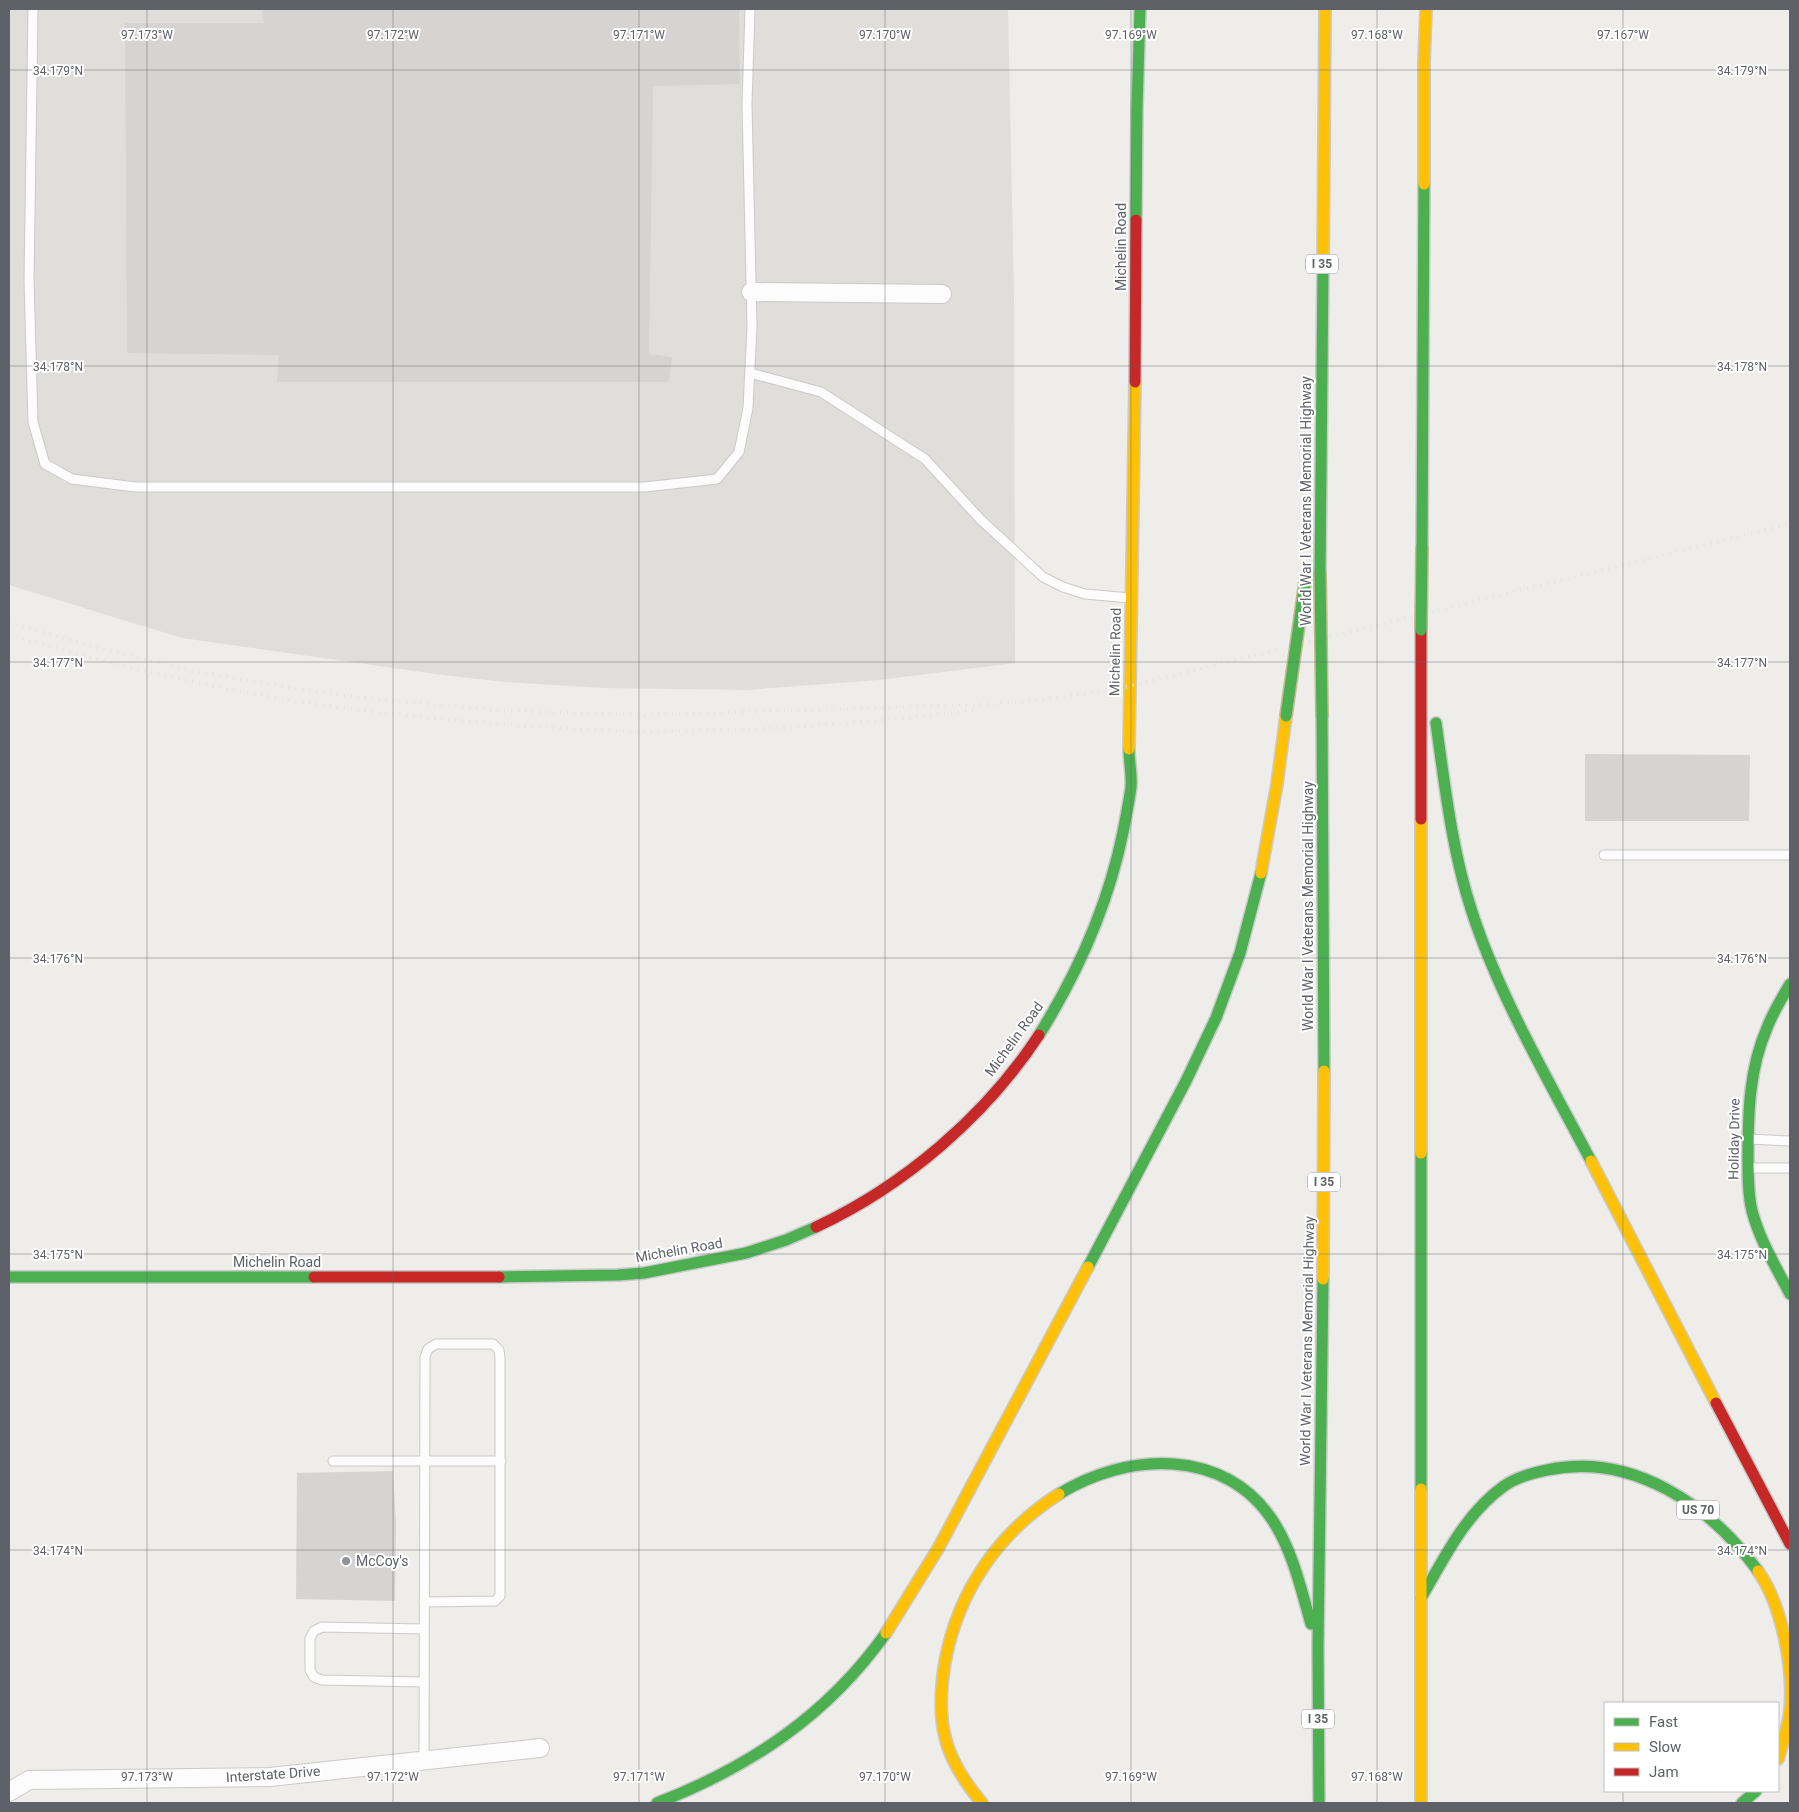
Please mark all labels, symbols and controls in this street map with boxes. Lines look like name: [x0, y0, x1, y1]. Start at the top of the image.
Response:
text: 97.173°W: [121, 28, 173, 42]
text: 97.172°W: [367, 28, 419, 42]
text: 97.171°W: [613, 28, 665, 42]
text: 97.170°W: [859, 28, 911, 42]
text: 97.169°W: [1105, 28, 1157, 42]
text: 97.168°W: [1351, 28, 1403, 42]
text: 97.167°W: [1597, 28, 1649, 42]
text: 34.179°N: [33, 64, 83, 78]
text: 34.179°N: [1717, 64, 1767, 78]
street label: Michelin Road: [1113, 203, 1129, 291]
road number: I 35: [1306, 254, 1338, 274]
text: 34.178°N: [33, 360, 83, 374]
text: 34.178°N: [1717, 360, 1767, 374]
street label: World War I Veterans Memorial Highway: [1298, 376, 1314, 626]
street label: Michelin Road: [1106, 608, 1124, 696]
text: 34.177°N: [33, 656, 83, 670]
text: 34.177°N: [1717, 656, 1767, 670]
street label: World War I Veterans Memorial Highway: [1300, 781, 1316, 1031]
text: 34.176°N: [33, 952, 83, 966]
text: 34.176°N: [1717, 952, 1767, 966]
street label: Michelin Road: [982, 999, 1046, 1079]
street label: Holiday Drive: [1725, 1098, 1743, 1180]
road number: I 35: [1308, 1172, 1340, 1192]
street label: World War I Veterans Memorial Highway: [1297, 1216, 1317, 1466]
street label: Michelin Road: [634, 1234, 724, 1266]
text: 34.175°N: [33, 1248, 83, 1262]
text: 34.175°N: [1717, 1248, 1767, 1262]
street label: Michelin Road: [233, 1254, 321, 1270]
road number: US 70: [1677, 1500, 1719, 1520]
text: 34.174°N: [33, 1544, 83, 1558]
text: 34.174°N: [1717, 1544, 1767, 1558]
place label: McCoy's: [356, 1553, 408, 1569]
marker: McCoy's: [340, 1555, 352, 1567]
legend: [1604, 1702, 1779, 1792]
road number: I 35: [1302, 1710, 1334, 1728]
text: Fast: [1649, 1713, 1678, 1731]
text: Slow: [1649, 1738, 1681, 1756]
street label: Interstate Drive: [225, 1763, 321, 1785]
text: Jam: [1649, 1763, 1679, 1781]
text: 97.173°W: [121, 1770, 173, 1784]
text: 97.172°W: [367, 1770, 419, 1784]
text: 97.171°W: [613, 1770, 665, 1784]
text: 97.170°W: [859, 1770, 911, 1784]
text: 97.169°W: [1105, 1770, 1157, 1784]
text: 97.168°W: [1351, 1770, 1403, 1784]

